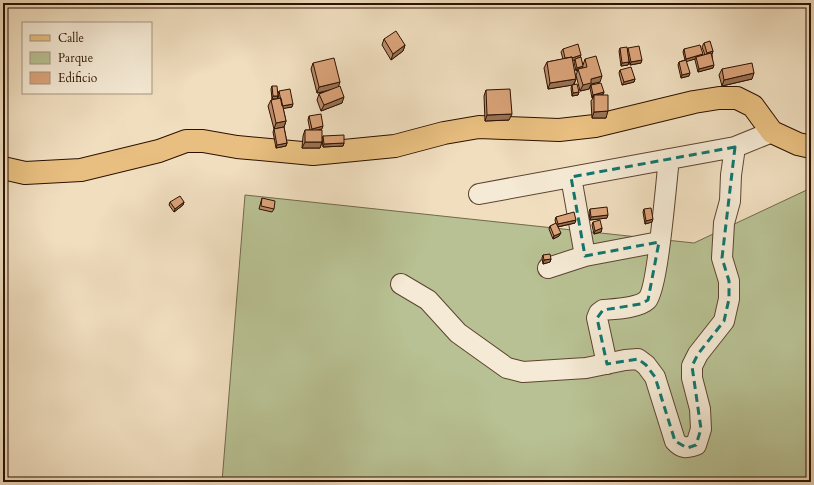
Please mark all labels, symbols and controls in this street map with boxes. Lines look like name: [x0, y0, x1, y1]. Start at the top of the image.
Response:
legend: [22, 22, 152, 94]
text: Calle: [58, 30, 84, 46]
text: Parque: [58, 50, 93, 66]
text: Edificio: [58, 70, 98, 86]

